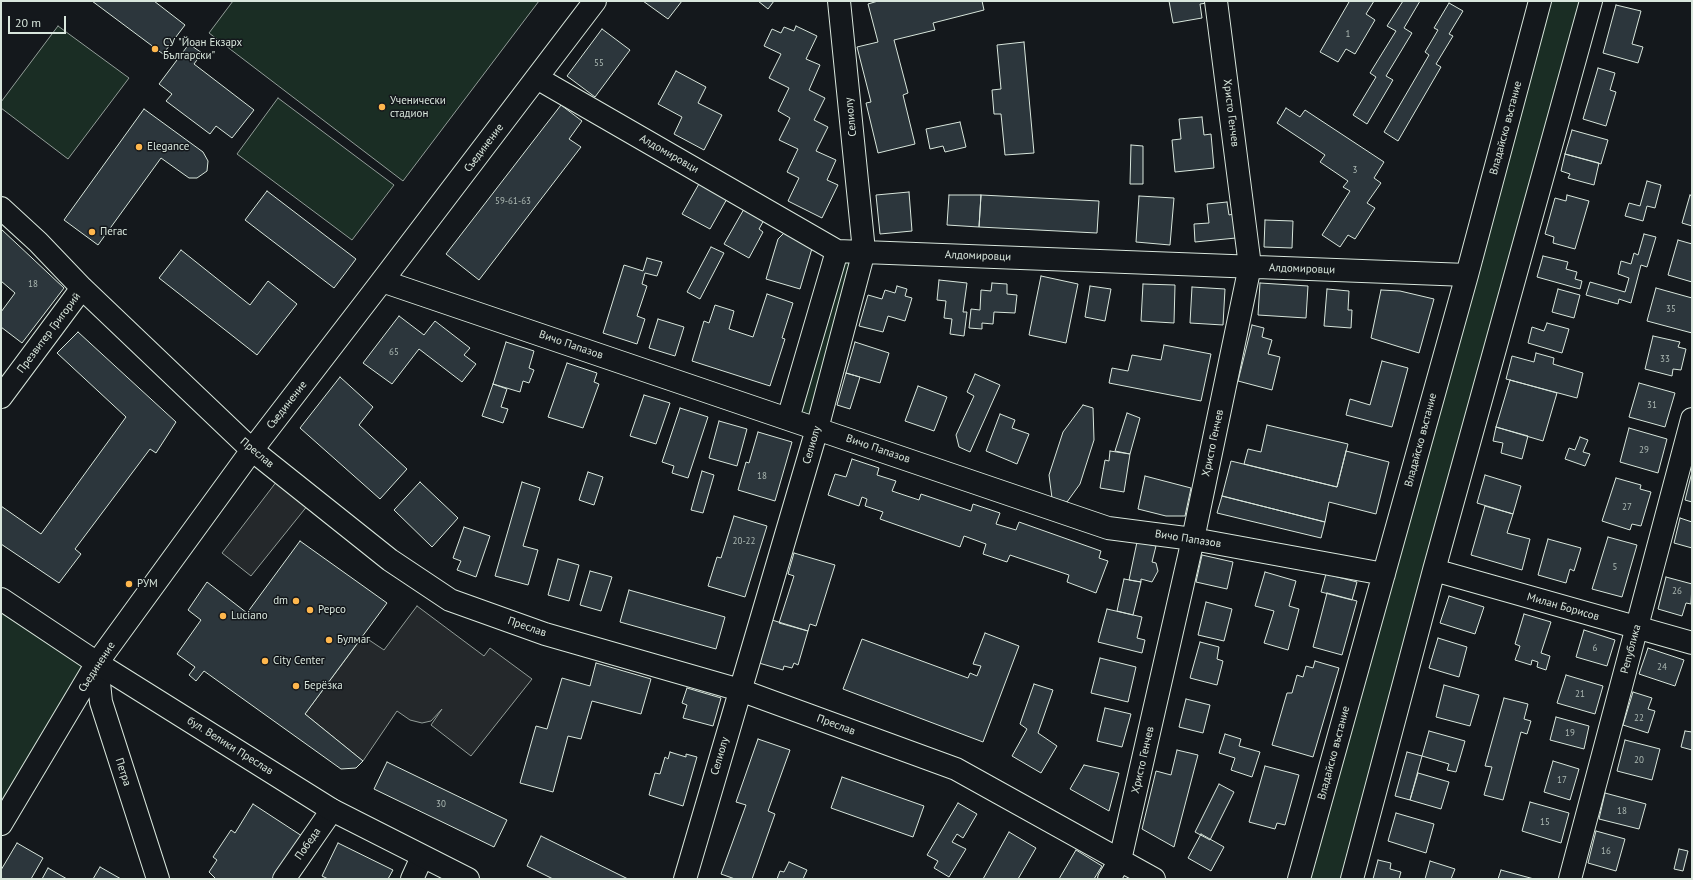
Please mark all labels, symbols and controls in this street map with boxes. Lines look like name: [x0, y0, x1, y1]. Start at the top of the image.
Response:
scale bar: [10, 8, 68, 34]
text: 20 m: [15, 15, 41, 30]
house number: 1: [1346, 29, 1350, 39]
place label: СУ "Йоан Екзарх Български": [163, 36, 242, 62]
marker: СУ "Йоан Екзарх Български": [150, 44, 160, 54]
house number: 55: [594, 58, 604, 68]
street label: Христо Генчев: [1220, 78, 1242, 148]
street label: Владайско въстание: [1487, 80, 1525, 176]
place label: Ученически стадион: [390, 94, 446, 120]
street label: Селиолу: [842, 97, 860, 137]
marker: Ученически стадион: [377, 102, 387, 112]
street label: Съединение: [461, 121, 507, 175]
street label: Алдомировци: [637, 132, 701, 176]
place label: Elegance: [147, 140, 189, 154]
marker: Elegance: [134, 142, 144, 152]
house number: 3: [1353, 165, 1357, 175]
house number: 59-61-63: [495, 196, 531, 206]
place label: Пегас: [100, 225, 127, 239]
marker: Пегас: [87, 227, 97, 237]
street label: Алдомировци: [945, 248, 1011, 264]
street label: Алдомировци: [1269, 261, 1335, 277]
house number: 18: [28, 279, 38, 289]
street label: Презвитер Григорий: [14, 290, 84, 376]
house number: 35: [1666, 304, 1676, 314]
street label: Вичо Папазов: [537, 328, 605, 362]
house number: 65: [389, 347, 399, 357]
house number: 33: [1660, 354, 1670, 364]
street label: Съединение: [264, 378, 310, 432]
street label: Владайско въстание: [1402, 392, 1440, 488]
house number: 31: [1647, 400, 1657, 410]
street label: Христо Генчев: [1199, 408, 1227, 478]
street label: Селиолу: [800, 424, 824, 466]
street label: Вичо Папазов: [844, 432, 912, 466]
street label: Преслав: [237, 435, 277, 471]
house number: 29: [1639, 445, 1649, 455]
house number: 18: [757, 471, 767, 481]
house number: 27: [1622, 502, 1632, 512]
street label: Вичо Папазов: [1154, 527, 1222, 551]
house number: 20-22: [733, 536, 755, 546]
house number: 5: [1613, 562, 1617, 572]
place label: РУМ: [137, 577, 158, 591]
marker: РУМ: [124, 579, 134, 589]
house number: 26: [1672, 586, 1682, 596]
street label: Милан Борисов: [1525, 590, 1601, 624]
place label: dm: [273, 594, 288, 608]
marker: dm: [291, 596, 301, 606]
place label: Pepco: [318, 603, 346, 617]
marker: Pepco: [305, 605, 315, 615]
place label: Luciano: [231, 609, 268, 623]
marker: Luciano: [218, 611, 228, 621]
street label: Преслав: [506, 614, 548, 640]
street label: Република: [1618, 623, 1644, 675]
place label: Булмаг: [337, 633, 370, 647]
marker: Булмаг: [324, 635, 334, 645]
street label: Съединение: [76, 639, 118, 695]
house number: 6: [1593, 643, 1597, 653]
place label: City Center: [273, 654, 324, 668]
marker: City Center: [260, 656, 270, 666]
house number: 24: [1657, 662, 1667, 672]
place label: Берёзка: [304, 679, 343, 693]
marker: Берёзка: [291, 681, 301, 691]
house number: 21: [1575, 689, 1585, 699]
street label: Владайско въстание: [1315, 705, 1353, 801]
street label: Преслав: [815, 712, 857, 738]
house number: 22: [1634, 713, 1644, 723]
street label: бул. Велики Преслав: [184, 714, 276, 778]
street label: Христо Генчев: [1129, 725, 1157, 795]
house number: 19: [1565, 728, 1575, 738]
street label: Селиолу: [708, 735, 732, 777]
house number: 20: [1634, 755, 1644, 765]
street label: Петра: [112, 756, 134, 788]
house number: 17: [1557, 775, 1567, 785]
house number: 30: [436, 799, 446, 809]
house number: 18: [1617, 806, 1627, 816]
house number: 15: [1540, 817, 1550, 827]
street label: Победа: [292, 826, 324, 862]
house number: 16: [1601, 846, 1611, 856]

